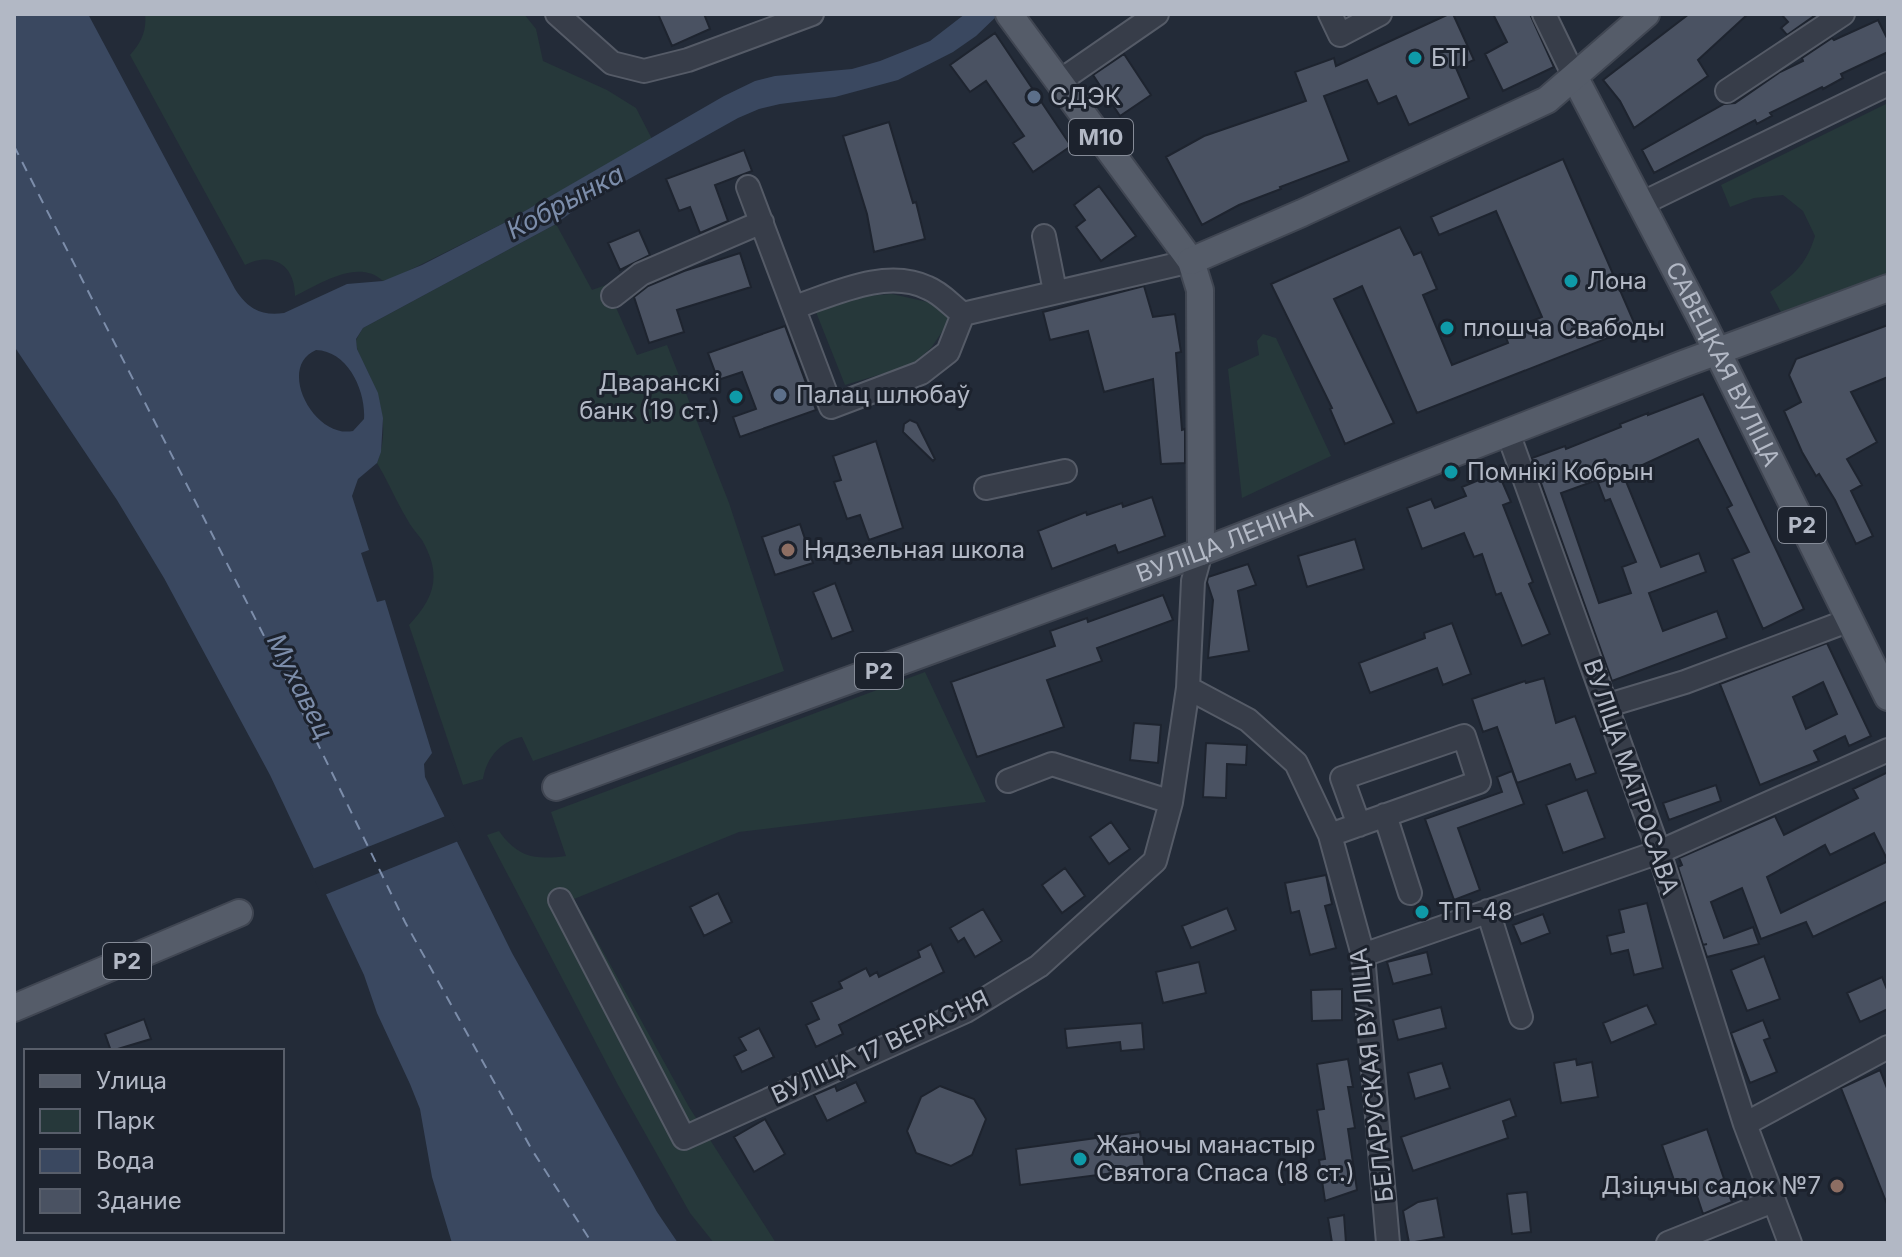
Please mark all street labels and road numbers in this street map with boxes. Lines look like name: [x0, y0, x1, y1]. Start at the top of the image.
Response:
road number: М10: [1069, 119, 1133, 155]
street label: САВЕЦКАЯ ВУЛІЦА: [1660, 257, 1787, 471]
street label: ВУЛІЦА ЛЕНІНА: [1132, 495, 1317, 588]
road number: Р2: [1778, 507, 1826, 543]
road number: Р2: [855, 653, 903, 689]
street label: ВУЛІЦА МАТРОСАВА: [1578, 655, 1685, 898]
road number: Р2: [103, 943, 151, 979]
street label: БЕЛАРУСКАЯ ВУЛІЦА: [1344, 946, 1399, 1204]
street label: ВУЛІЦА 17 ВЕРАСНЯ: [767, 984, 993, 1110]

